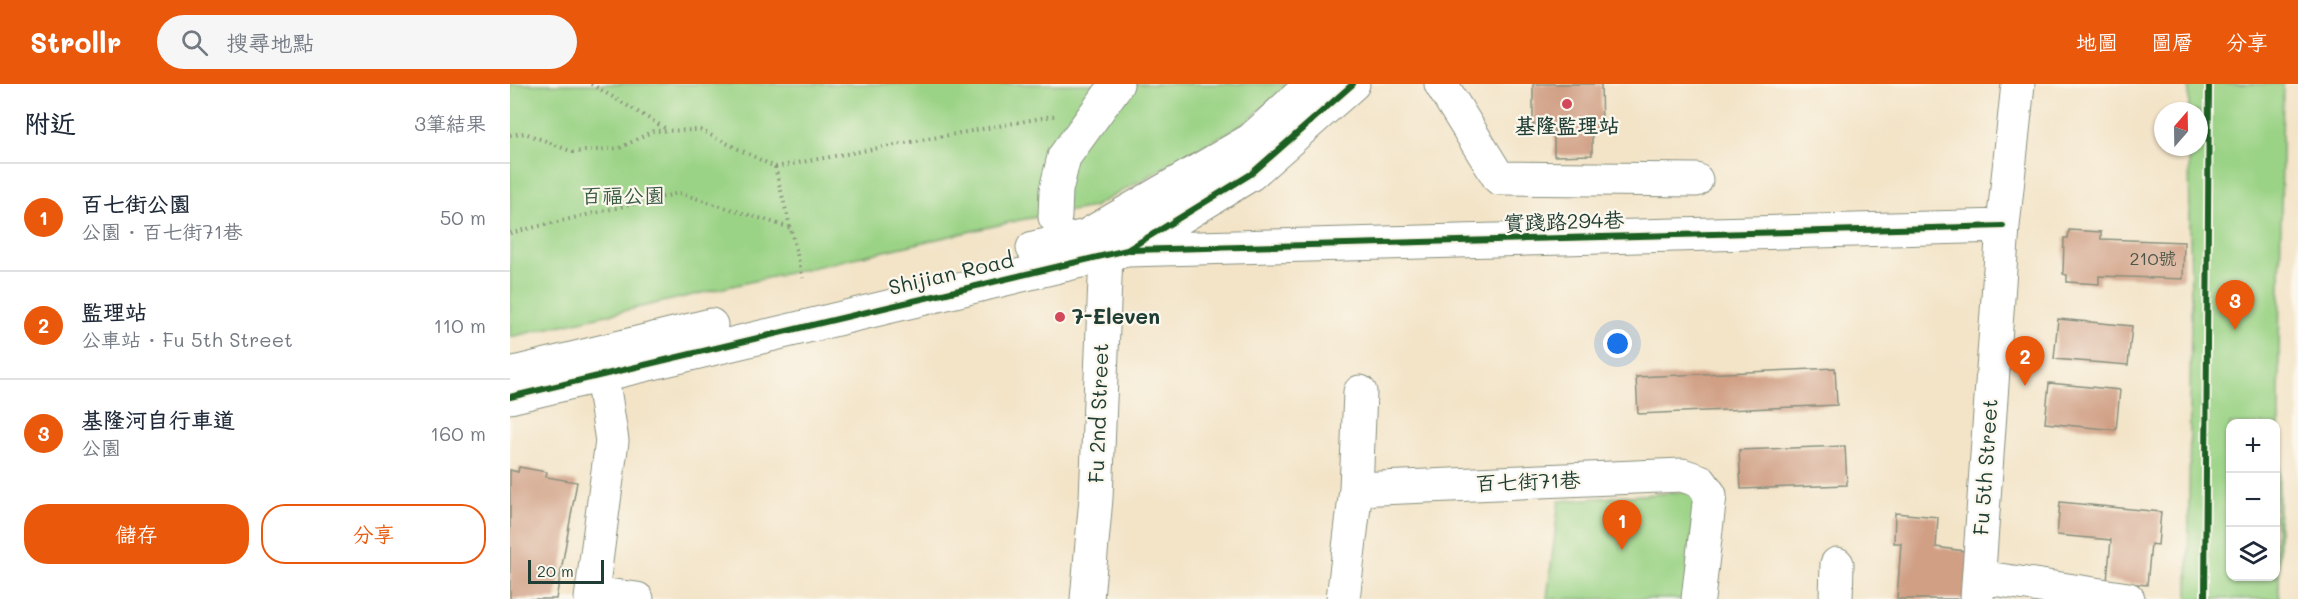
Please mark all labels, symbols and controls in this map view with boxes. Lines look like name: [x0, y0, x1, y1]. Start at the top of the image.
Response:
search box: [157, 15, 577, 69]
text: Strollr: [30, 24, 121, 60]
icon: search: [178, 26, 211, 59]
text: 搜尋地點: [226, 28, 314, 57]
text: 地圖: [2076, 28, 2118, 55]
text: 圖層: [2151, 28, 2193, 55]
text: 分享: [2226, 28, 2268, 55]
marker: 基隆監理站: [1560, 97, 1574, 111]
north arrow: [2154, 102, 2208, 156]
text: 附近: [24, 106, 76, 140]
text: 3筆結果: [414, 110, 486, 136]
place label: 基隆監理站: [1515, 111, 1620, 138]
park label: 百福公園: [581, 181, 665, 208]
text: 百七街公園: [81, 189, 191, 218]
text: 1: [39, 204, 48, 230]
text: 50 m: [440, 204, 486, 230]
street label: 實踐路294巷: [1503, 205, 1625, 236]
text: 公園 · 百七街71巷: [81, 218, 243, 244]
street label: Shijian Road: [886, 245, 1016, 300]
house number: 210號: [2129, 246, 2177, 270]
pin: 3: [2216, 280, 2254, 330]
text: 監理站: [81, 297, 147, 326]
place label: 7-Eleven: [1072, 302, 1160, 329]
marker: 7-Eleven: [1053, 310, 1067, 324]
text: 2: [38, 312, 49, 338]
text: 110 m: [433, 312, 486, 338]
text: 公車站 · Fu 5th Street: [81, 326, 293, 352]
your location: [1603, 329, 1632, 358]
pin: 2: [2006, 336, 2044, 386]
street label: Fu 2nd Street: [1082, 342, 1113, 483]
street label: Fu 5th Street: [1966, 398, 2003, 536]
text: 基隆河自行車道: [81, 405, 235, 434]
map controls: [2226, 419, 2280, 581]
button: +: [2226, 419, 2280, 473]
text: 3: [38, 420, 50, 446]
text: 160 m: [430, 420, 486, 446]
text: 公園: [81, 434, 121, 460]
street label: 百七街71巷: [1475, 465, 1581, 496]
button: −: [2226, 473, 2280, 527]
pin: 1: [1602, 500, 1642, 550]
button: 儲存: [24, 504, 249, 564]
button: 分享: [261, 504, 486, 564]
button: layers: [2226, 527, 2280, 581]
scale bar: [528, 557, 604, 584]
text: 20 m: [537, 560, 574, 581]

